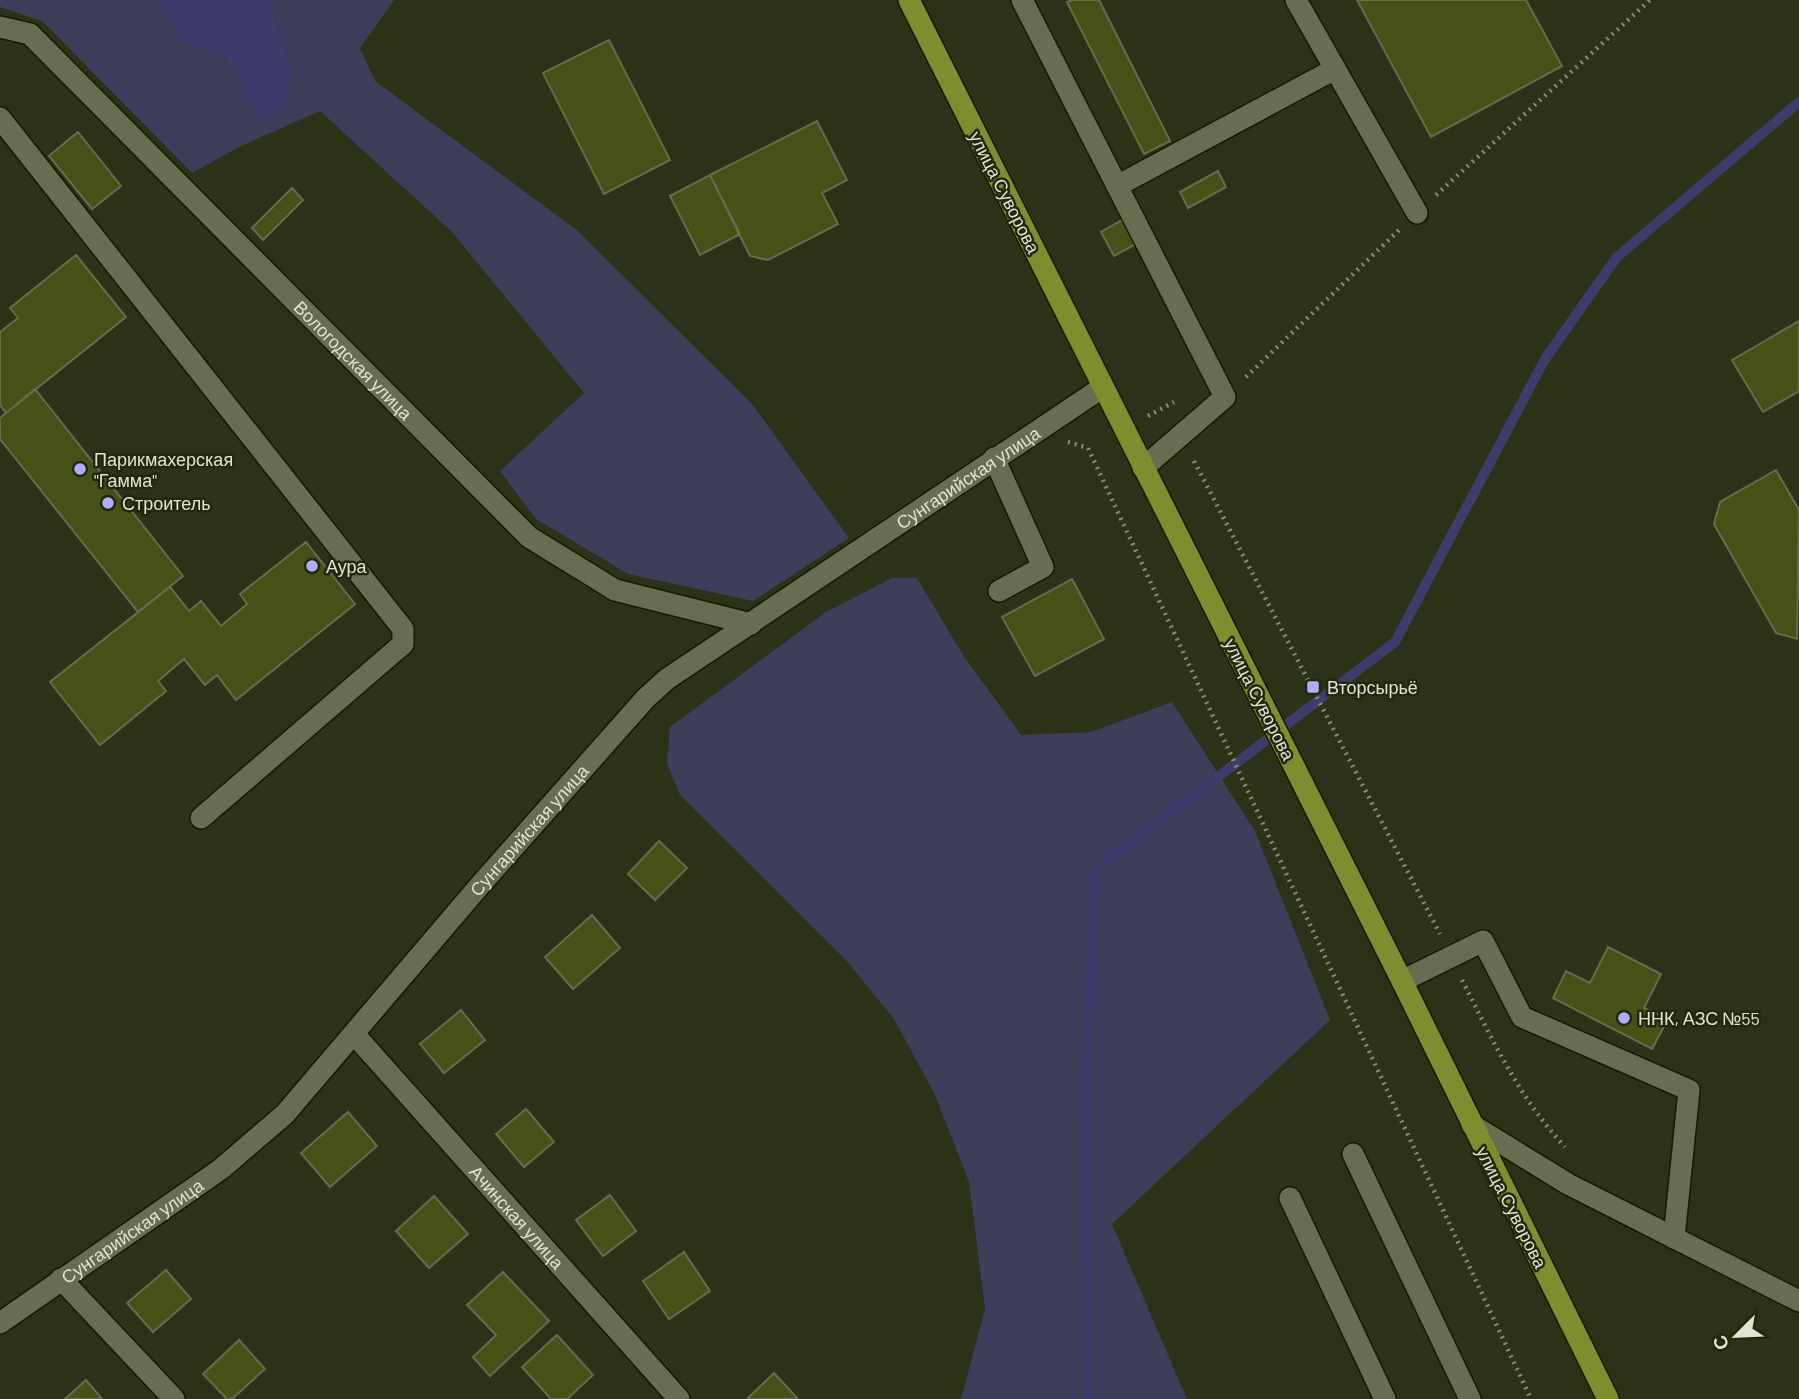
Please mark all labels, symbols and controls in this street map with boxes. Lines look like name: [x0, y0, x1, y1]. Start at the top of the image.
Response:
street label: улица Суворова: [965, 127, 1046, 257]
street label: Вологодская улица: [290, 296, 418, 425]
street label: Сунгарийская улица: [892, 421, 1045, 534]
place label: Парикмахерская "Гамма": [94, 448, 233, 491]
marker: Парикмахерская "Гамма": [72, 461, 88, 477]
place label: Строитель: [122, 492, 211, 514]
marker: Строитель: [100, 495, 116, 511]
place label: Аура: [326, 555, 368, 577]
marker: Аура: [304, 558, 320, 574]
street label: улица Суворова: [1220, 634, 1301, 764]
place label: Вторсырьё: [1327, 676, 1418, 698]
marker: Вторсырьё: [1305, 679, 1321, 695]
street label: Сунгарийская улица: [465, 759, 594, 900]
place label: ННК, АЗС №55: [1638, 1007, 1760, 1029]
marker: ННК, АЗС №55: [1616, 1010, 1632, 1026]
street label: улица Суворова: [1472, 1142, 1553, 1272]
street label: Ачинская улица: [465, 1161, 570, 1274]
street label: Сунгарийская улица: [57, 1173, 208, 1288]
north arrow: [1701, 1301, 1771, 1371]
text: С: [1707, 1332, 1733, 1354]

